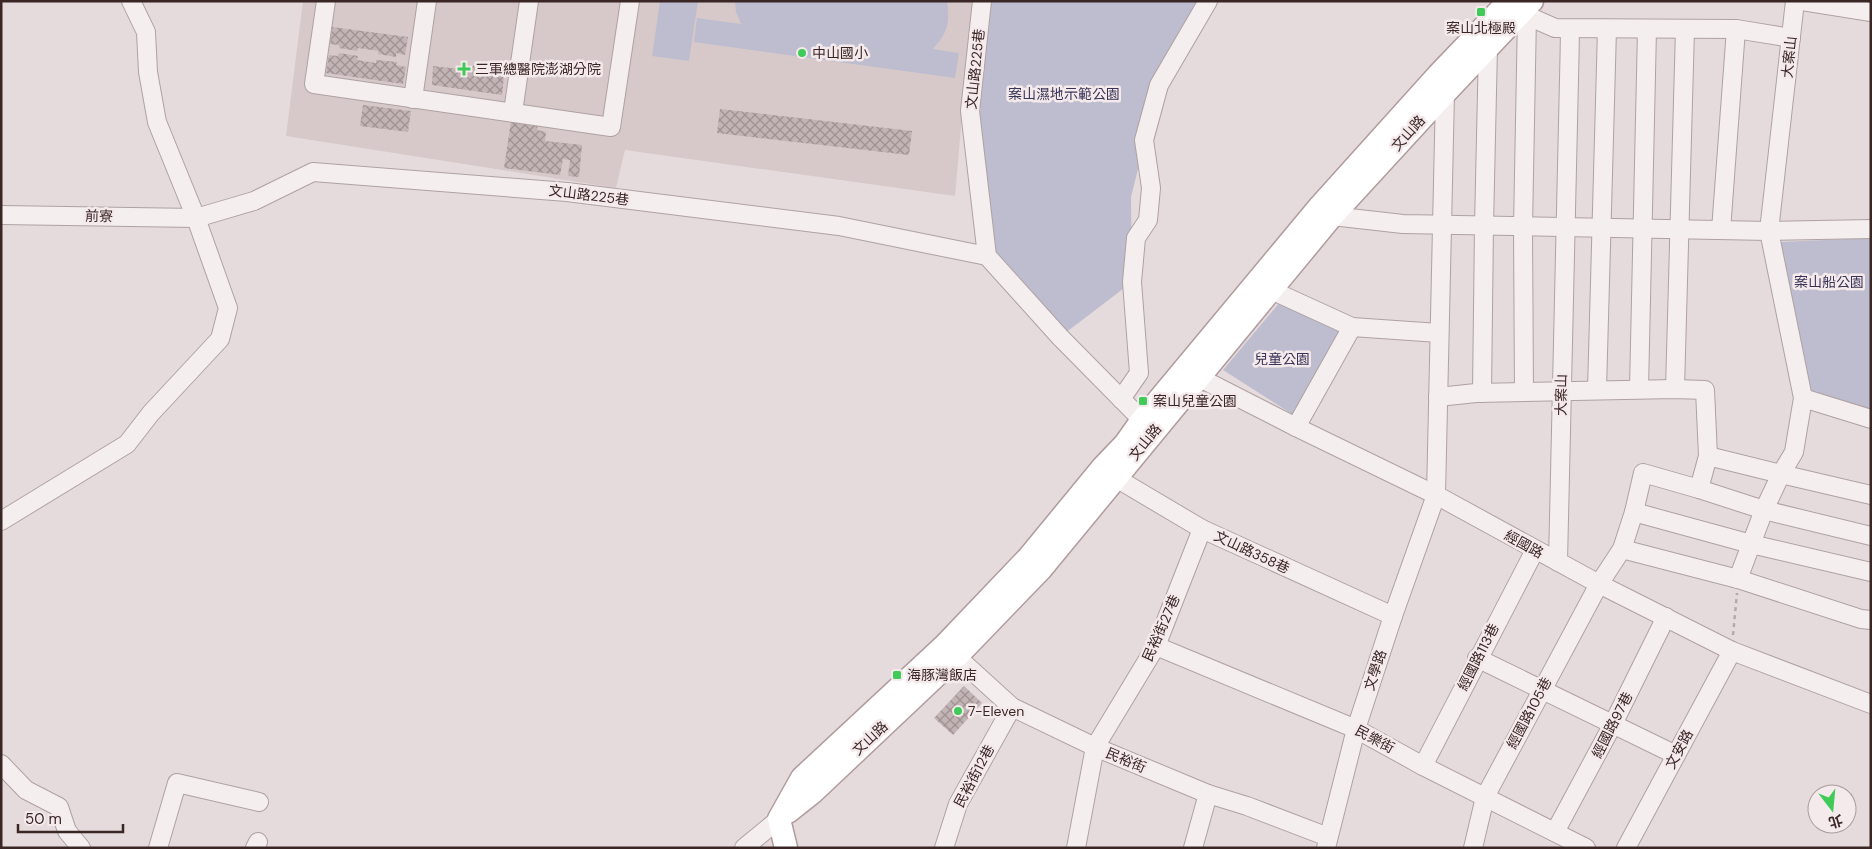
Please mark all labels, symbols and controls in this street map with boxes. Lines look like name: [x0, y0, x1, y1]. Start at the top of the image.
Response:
marker: 案山北極殿: [1475, 6, 1487, 18]
place label: 案山北極殿: [1446, 19, 1516, 37]
street label: 文山路225巷: [962, 28, 988, 110]
street label: 大案山: [1778, 35, 1800, 79]
place label: 中山國小: [812, 44, 868, 62]
marker: 中山國小: [796, 47, 808, 59]
place label: 三軍總醫院澎湖分院: [475, 60, 601, 78]
marker: 三軍總醫院澎湖分院: [457, 62, 471, 76]
park label: 案山濕地示範公園: [1008, 85, 1120, 103]
street label: 文山路: [1387, 111, 1429, 155]
street label: 文山路225巷: [548, 181, 630, 209]
street label: 前寮: [85, 207, 113, 225]
park label: 案山船公園: [1794, 273, 1864, 291]
park label: 兒童公園: [1254, 350, 1310, 368]
street label: 大案山: [1552, 374, 1570, 416]
place label: 案山兒童公園: [1153, 392, 1237, 410]
marker: 案山兒童公園: [1137, 395, 1149, 407]
street label: 文山路: [1125, 420, 1165, 464]
street label: 經國路: [1501, 526, 1547, 562]
street label: 文山路358巷: [1211, 527, 1293, 577]
street label: 民裕街27巷: [1138, 592, 1184, 664]
street label: 經國路113巷: [1453, 620, 1503, 694]
street label: 文學路: [1360, 647, 1390, 693]
place label: 海豚灣飯店: [907, 666, 977, 684]
marker: 海豚灣飯店: [891, 669, 903, 681]
street label: 經國路105巷: [1503, 674, 1555, 752]
street label: 經國路97巷: [1588, 689, 1636, 761]
place label: 7-Eleven: [968, 702, 1024, 720]
marker: 7-Eleven: [952, 705, 964, 717]
street label: 文山路: [849, 717, 891, 759]
street label: 民樂街: [1352, 721, 1398, 757]
street label: 文安路: [1661, 726, 1697, 772]
street label: 民裕街12巷: [950, 742, 998, 810]
street label: 民裕街: [1103, 744, 1149, 776]
north arrow: [1807, 784, 1857, 834]
scale bar: [18, 802, 122, 834]
text: 50 m: [25, 809, 62, 829]
text: 北: [1826, 811, 1845, 832]

